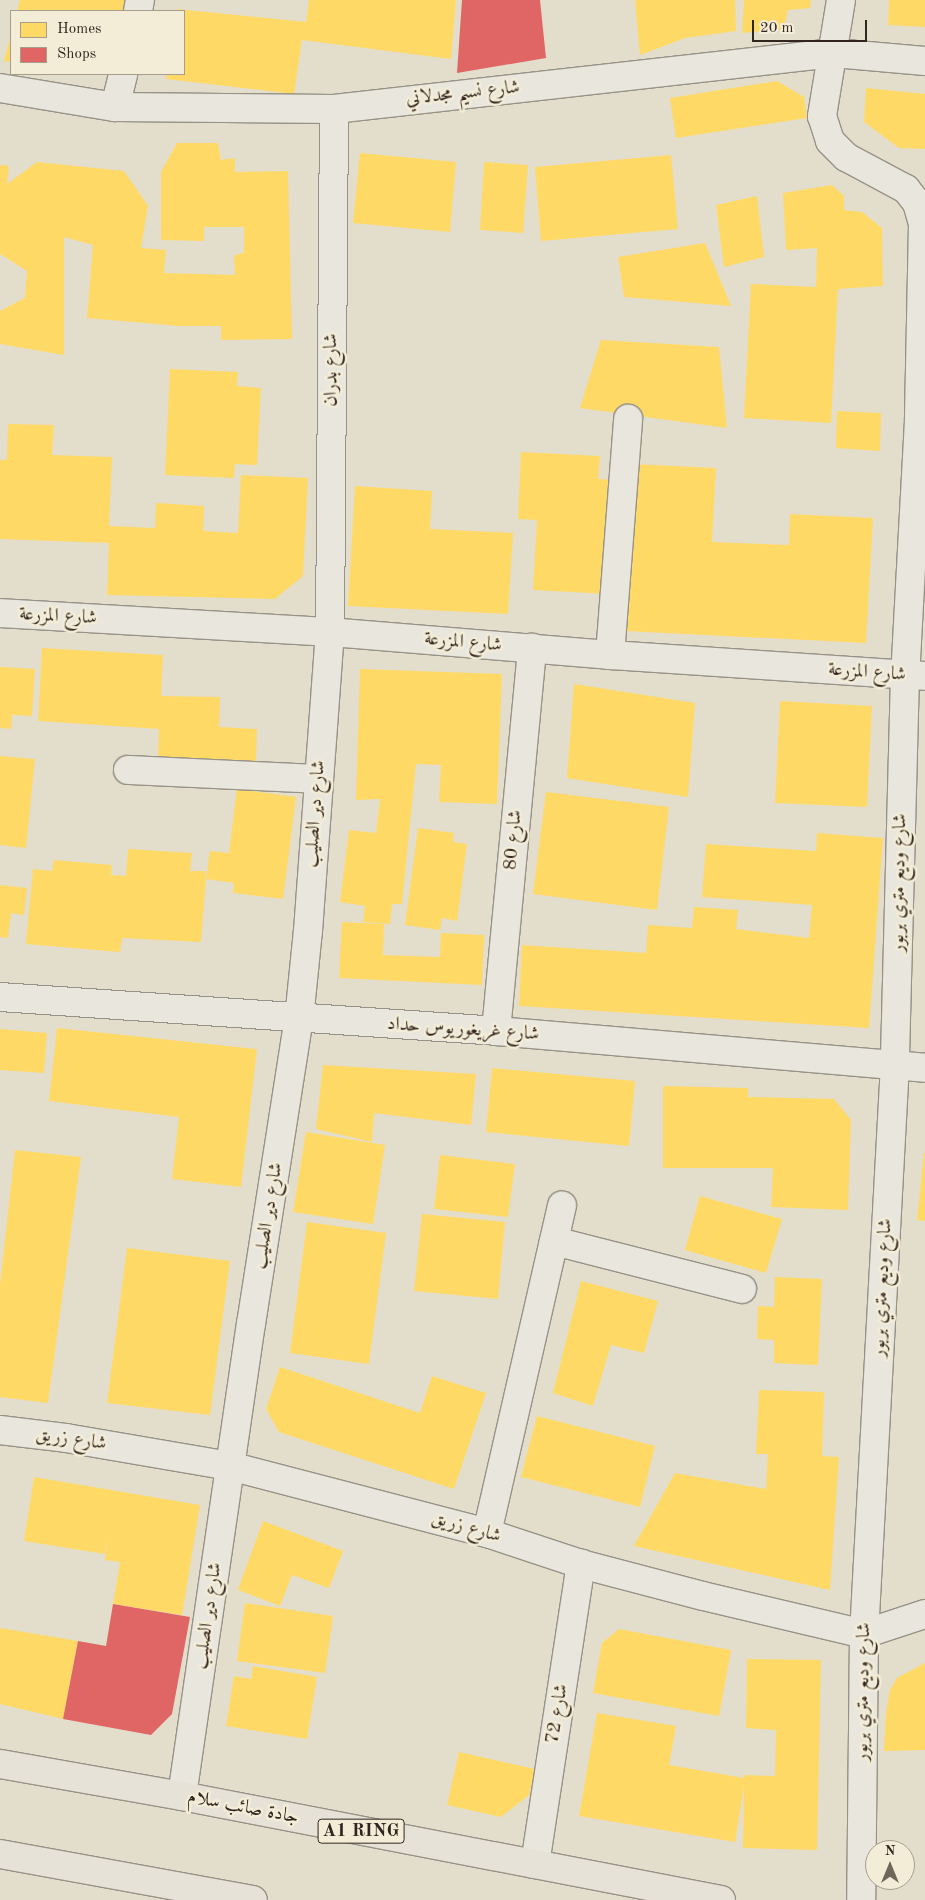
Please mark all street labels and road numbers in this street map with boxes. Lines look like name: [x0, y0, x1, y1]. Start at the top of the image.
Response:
street label: شارع نسيم مجدلاني: [405, 77, 521, 111]
street label: شارع بدران: [321, 333, 343, 407]
street label: شارع المزرعة: [19, 604, 97, 630]
street label: شارع المزرعة: [423, 628, 503, 658]
street label: شارع المزرعة: [827, 659, 907, 687]
street label: شارع دير الصليب: [301, 760, 331, 868]
street label: شارع 80: [500, 809, 528, 871]
street label: شارع وديع متري بربور: [887, 813, 913, 953]
street label: شارع غريغوريوس حداد: [386, 1013, 540, 1047]
street label: شارع دير الصليب: [249, 1161, 289, 1271]
street label: شارع وديع متري بربور: [868, 1218, 898, 1358]
street label: شارع زريق: [34, 1424, 108, 1456]
street label: شارع زريق: [429, 1507, 503, 1549]
street label: شارع دير الصليب: [190, 1561, 228, 1671]
street label: شارع وديع متري بربور: [851, 1622, 877, 1762]
street label: شارع 72: [542, 1682, 574, 1746]
street label: جادة صائب سلام: [186, 1786, 300, 1830]
road number: A1 RING: [317, 1815, 405, 1846]

